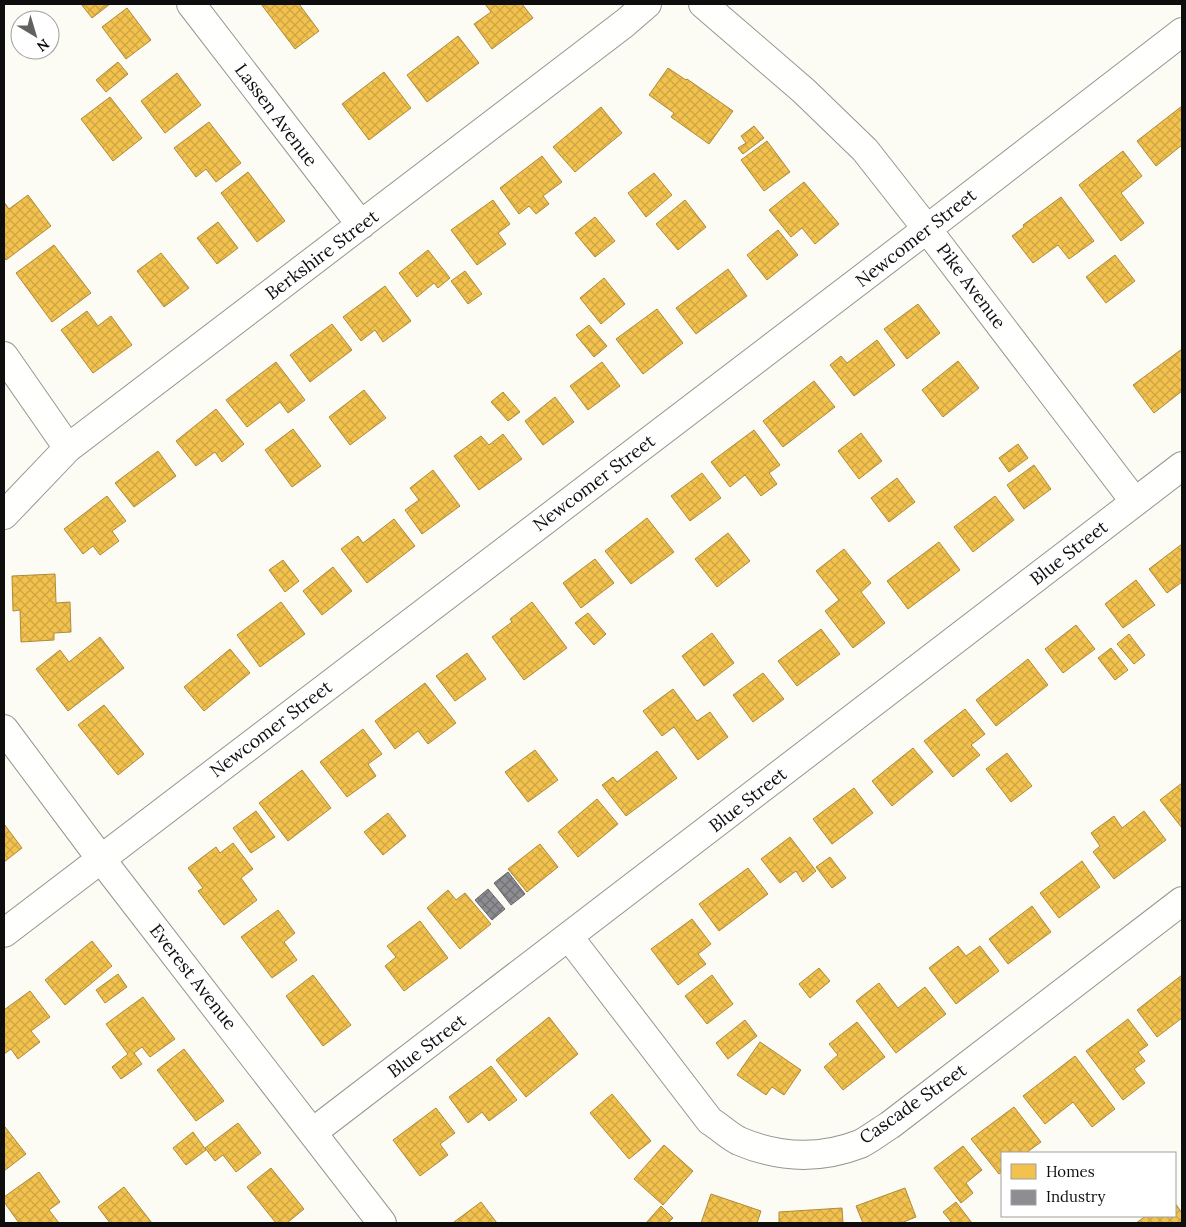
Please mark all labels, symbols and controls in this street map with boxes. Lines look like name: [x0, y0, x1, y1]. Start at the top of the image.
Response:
north arrow: [10, 10, 60, 60]
text: N: [33, 35, 53, 56]
street label: Lassen Avenue: [230, 59, 323, 171]
street label: Newcomer Street: [851, 183, 981, 292]
street label: Berkshire Street: [261, 205, 383, 305]
street label: Pike Avenue: [932, 238, 1011, 333]
street label: Newcomer Street: [528, 429, 659, 536]
street label: Blue Street: [1025, 515, 1112, 590]
street label: Newcomer Street: [205, 675, 336, 782]
street label: Blue Street: [704, 762, 791, 837]
street label: Everest Avenue: [145, 919, 242, 1035]
street label: Blue Street: [383, 1009, 470, 1083]
street label: Cascade Street: [855, 1058, 971, 1149]
legend: [1001, 1152, 1176, 1217]
text: Homes: [1046, 1162, 1095, 1181]
text: Industry: [1046, 1187, 1105, 1206]

